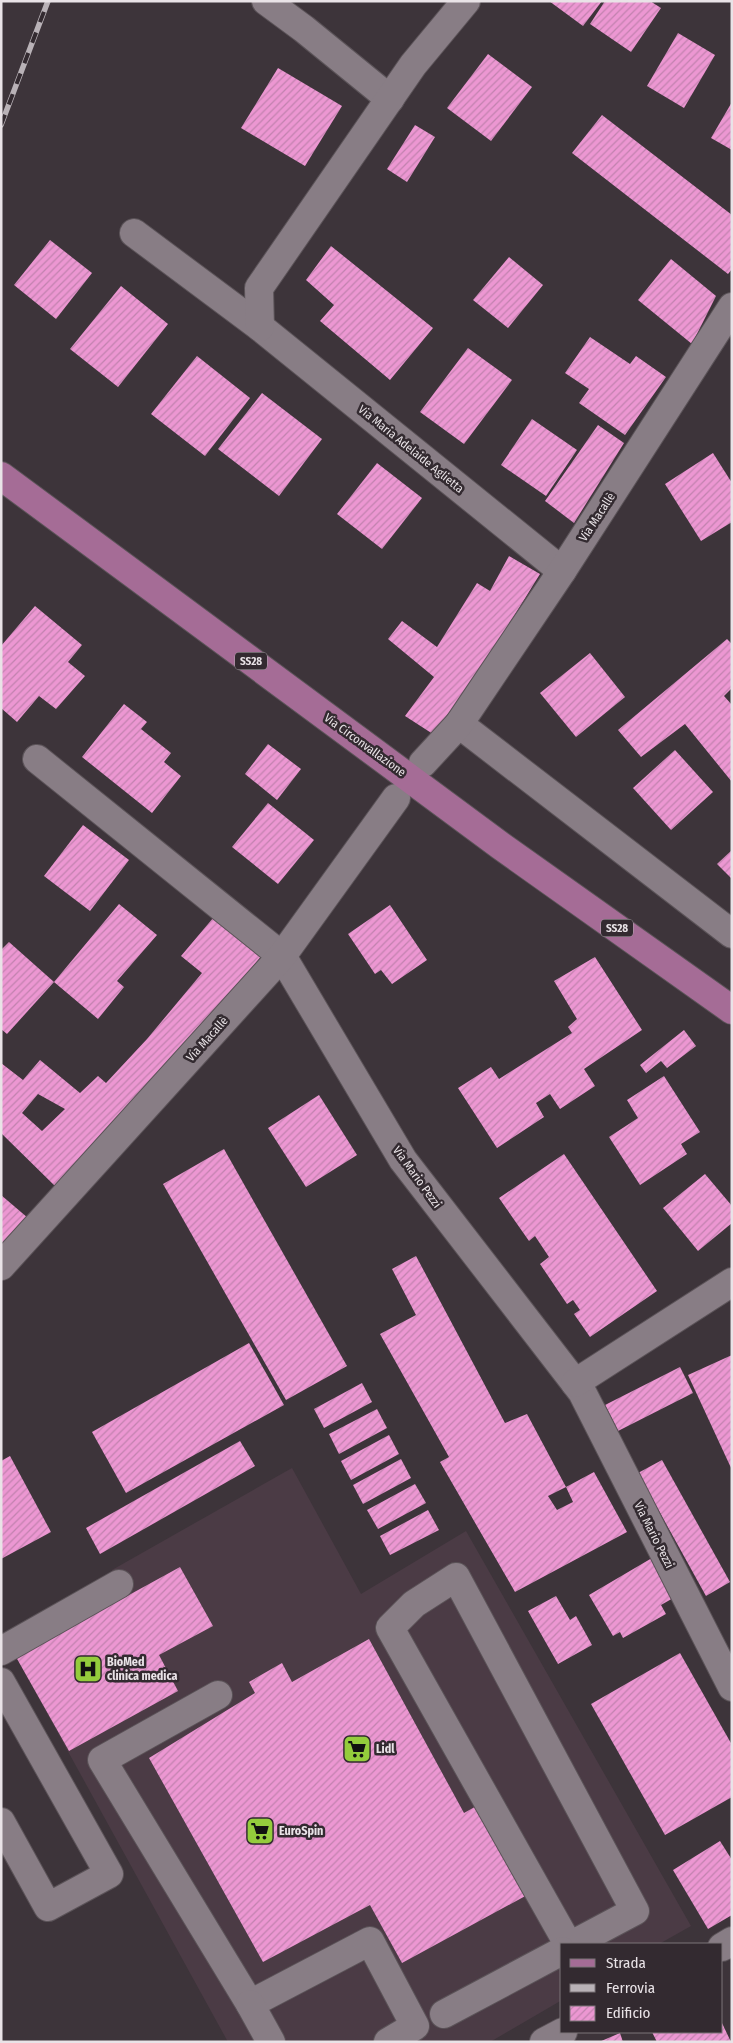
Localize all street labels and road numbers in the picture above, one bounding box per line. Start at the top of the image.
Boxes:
street label: Via Maria Adelaide Aglietta [355,402,467,496]
street label: Via Macallè [576,490,618,544]
road number: SS28 [235,652,267,669]
street label: Via Circonvallazione [321,711,409,779]
road number: SS28 [601,920,633,936]
street label: Via Macallè [183,1014,231,1064]
street label: Via Mario Pezzi [390,1143,444,1211]
street label: Via Mario Pezzi [631,1499,677,1571]

